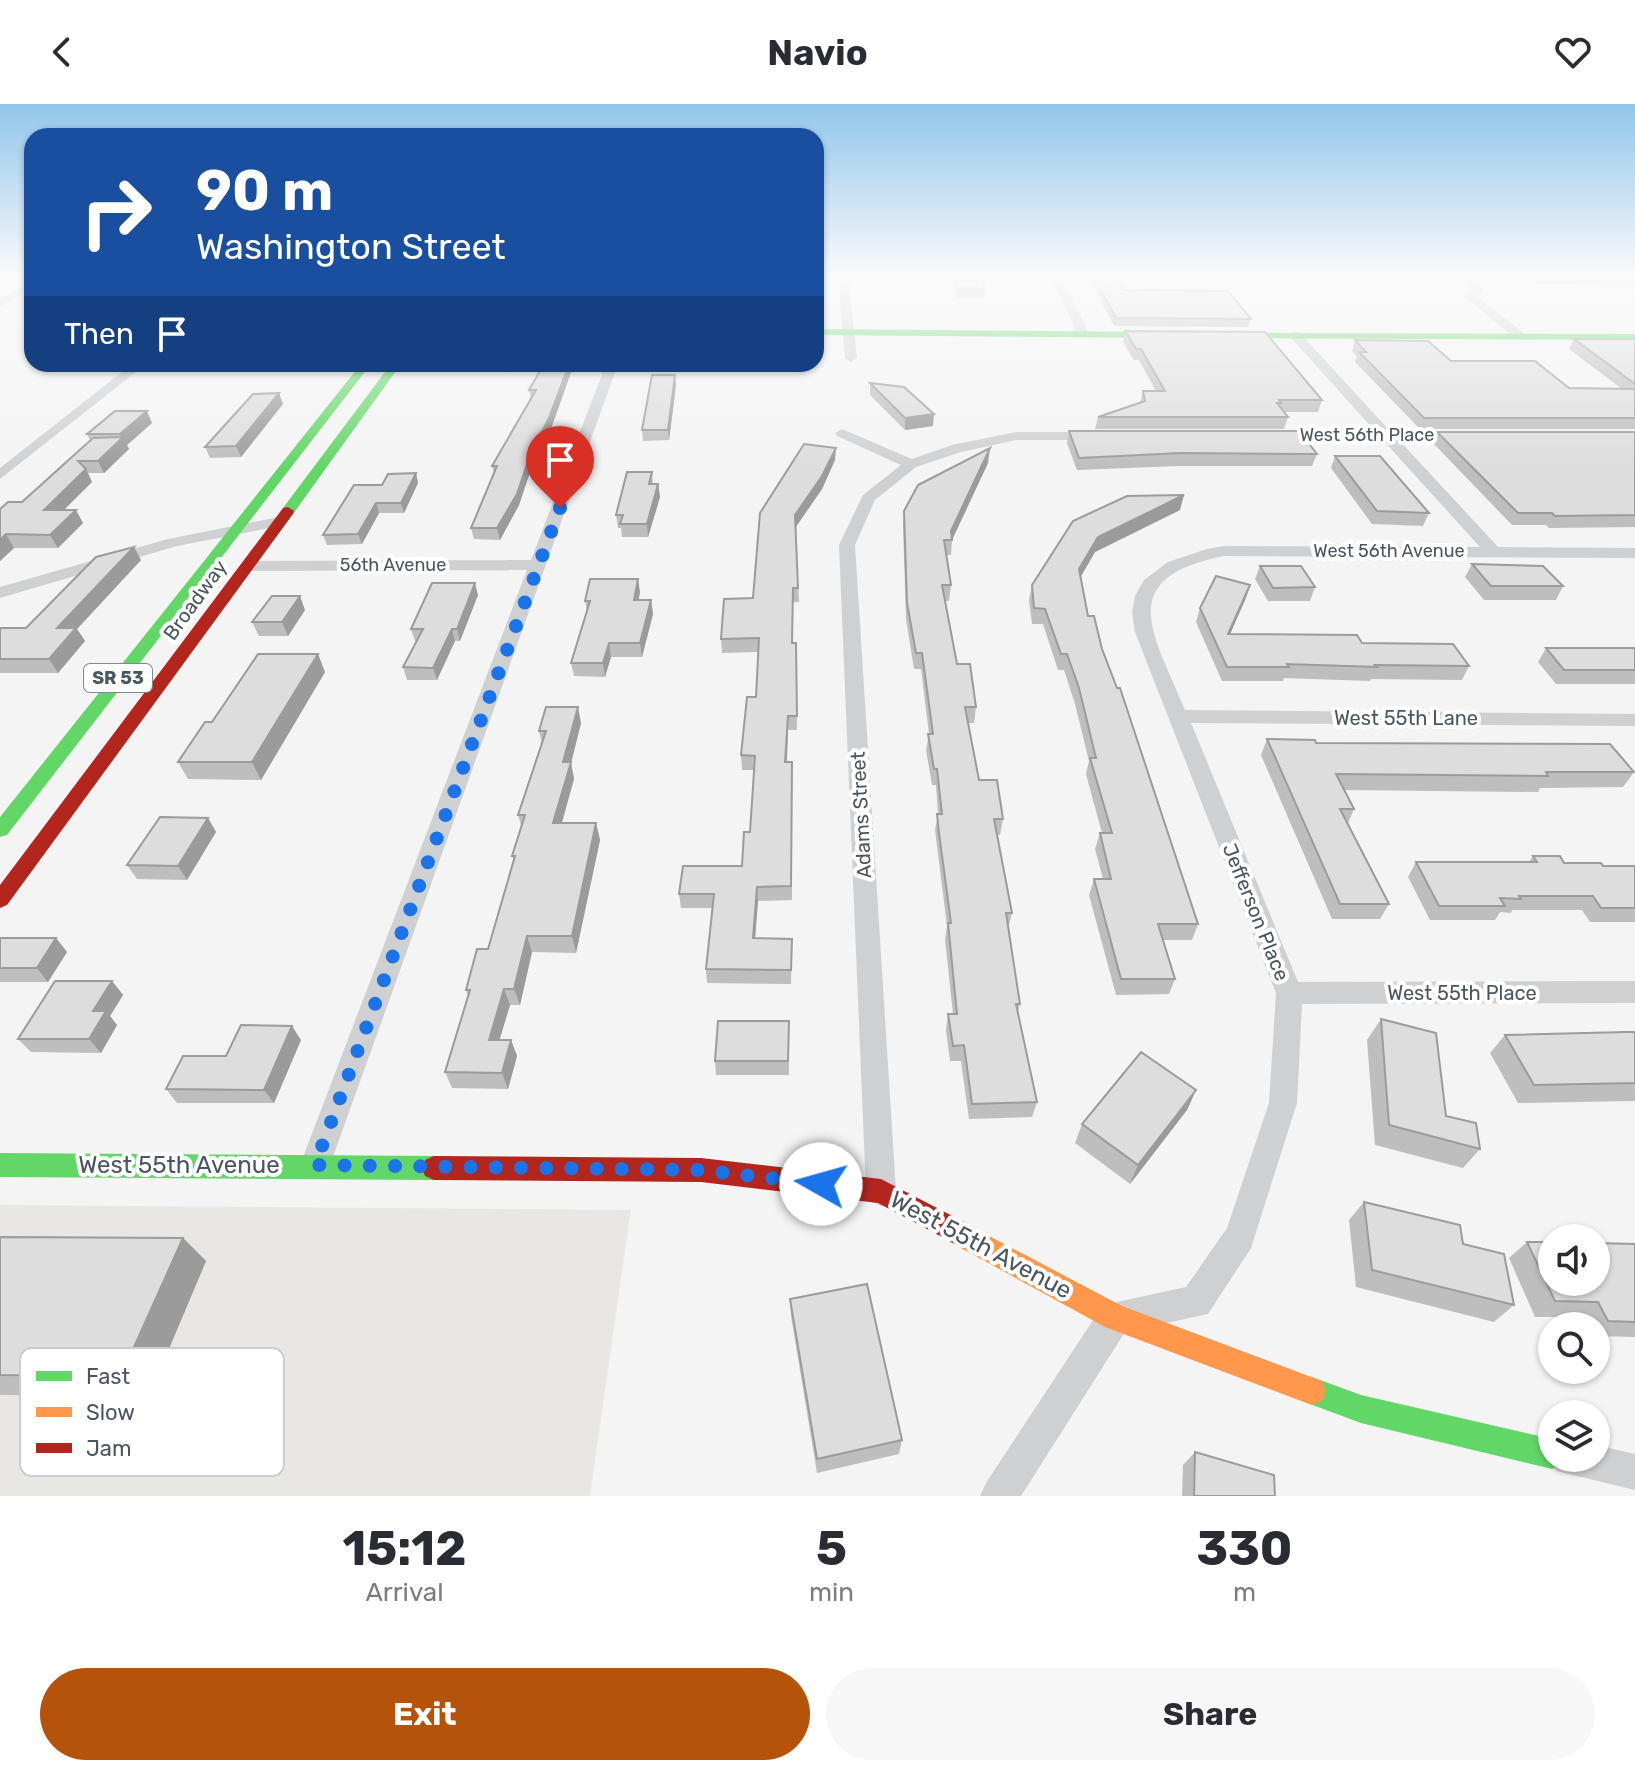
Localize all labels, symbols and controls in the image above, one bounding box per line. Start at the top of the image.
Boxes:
icon: back [40,30,84,74]
icon: heart [1551,30,1595,74]
text: Navio [767,31,868,74]
text: 90 m [196,158,333,224]
icon: right [64,160,168,264]
text: Washington Street [196,225,506,268]
icon: arrive [150,312,194,356]
text: Then [64,316,134,352]
street label: West 56th Place [1300,424,1434,446]
pin [526,426,594,508]
icon: arrive [538,438,582,482]
street label: West 56th Avenue [1313,540,1465,562]
street label: 56th Avenue [340,554,446,576]
street label: Broadway [158,555,232,645]
road number: SR 53 [84,664,152,692]
street label: West 55th Lane [1334,706,1478,730]
street label: Adams Street [846,751,876,879]
street label: Jefferson Place [1218,840,1294,984]
street label: West 55th Place [1387,981,1537,1005]
position arrow [779,1142,863,1226]
street label: West 55th Avenue [78,1151,280,1179]
street label: West 55th Avenue [885,1185,1077,1305]
map controls [1538,1224,1610,1472]
button: sound [1538,1224,1610,1296]
button: search [1538,1312,1610,1384]
legend [20,1348,284,1476]
text: Fast [86,1363,131,1390]
text: Slow [86,1399,135,1426]
button: layers [1538,1400,1610,1472]
text: Jam [86,1435,132,1462]
text: 15:12 [342,1520,466,1577]
text: 5 [816,1520,847,1577]
text: 330 [1197,1520,1292,1577]
text: Arrival [365,1577,443,1608]
text: min [809,1577,854,1608]
text: m [1233,1577,1256,1608]
button: Exit [40,1668,810,1760]
button: Share [826,1668,1595,1760]

